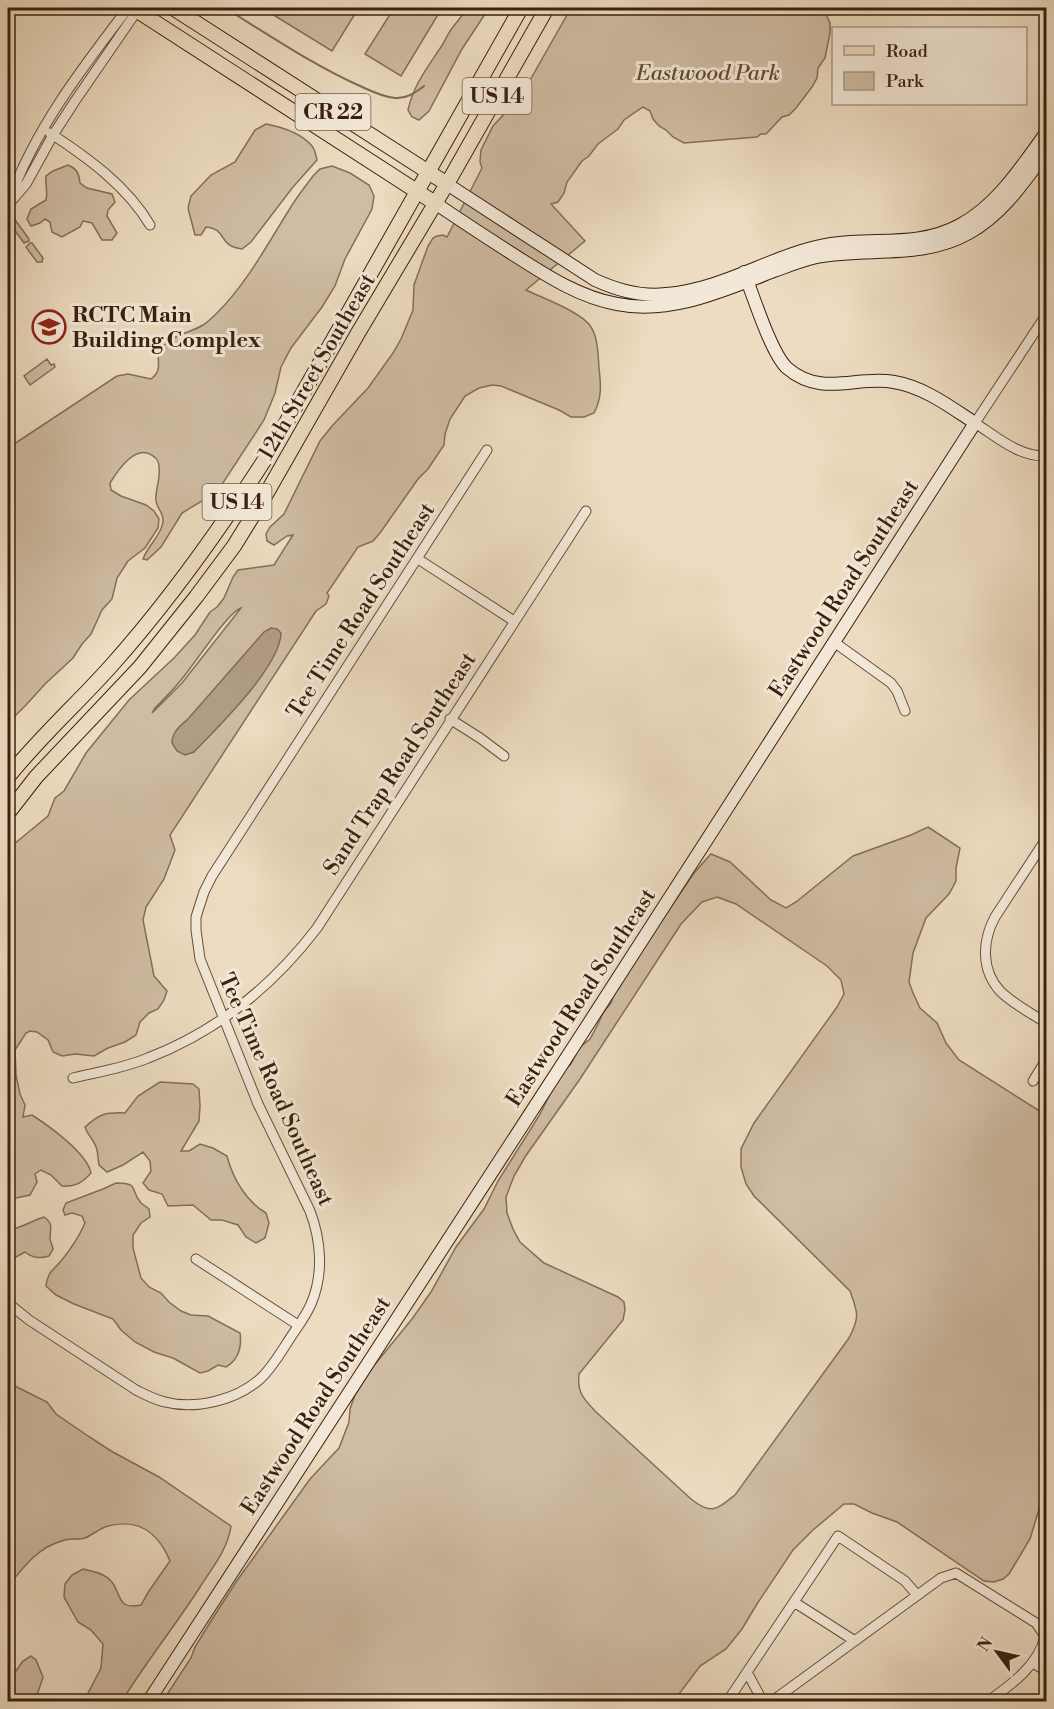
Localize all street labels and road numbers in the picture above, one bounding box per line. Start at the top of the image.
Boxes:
road number: US 14 [462,78,532,114]
road number: CR 22 [296,94,370,130]
street label: 12th Street Southeast [253,268,382,465]
street label: Eastwood Road Southeast [764,474,925,703]
road number: US 14 [202,484,272,520]
street label: Tee Time Road Southeast [281,498,441,724]
street label: Sand Trap Road Southeast [318,647,483,880]
street label: Eastwood Road Southeast [501,883,662,1112]
street label: Tee Time Road Southeast [212,969,339,1210]
street label: Eastwood Road Southeast [236,1291,397,1520]

